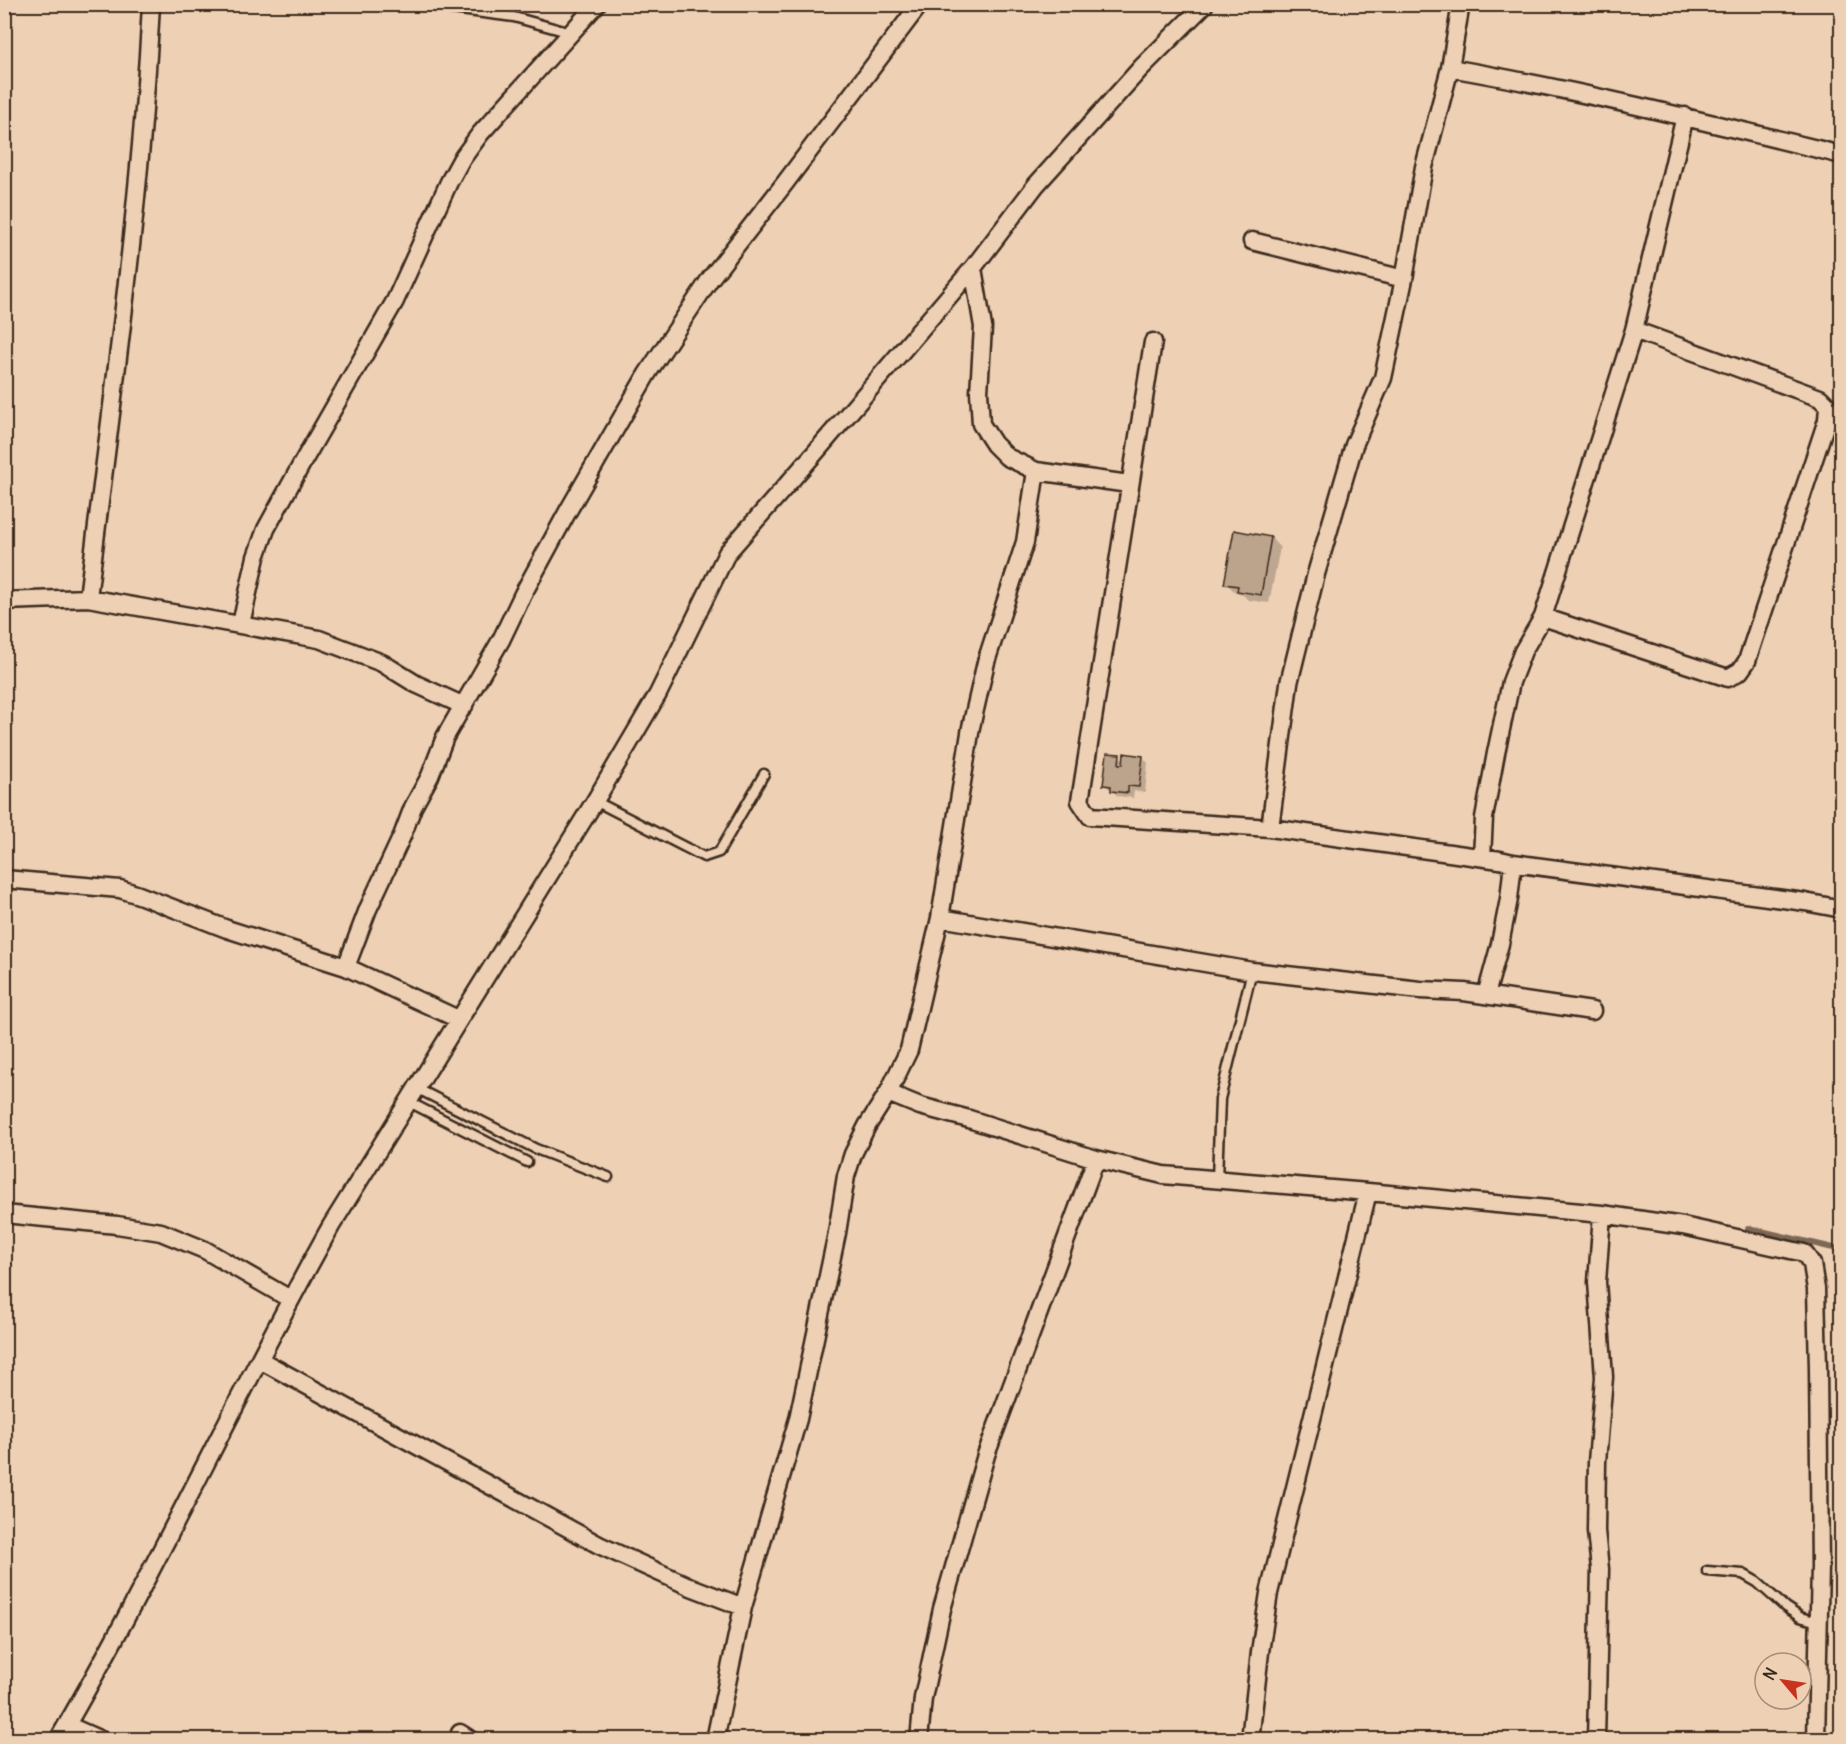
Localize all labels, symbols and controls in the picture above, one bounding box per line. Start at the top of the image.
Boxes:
north arrow [1753,1651,1813,1711]
text: N [1758,1664,1781,1683]

